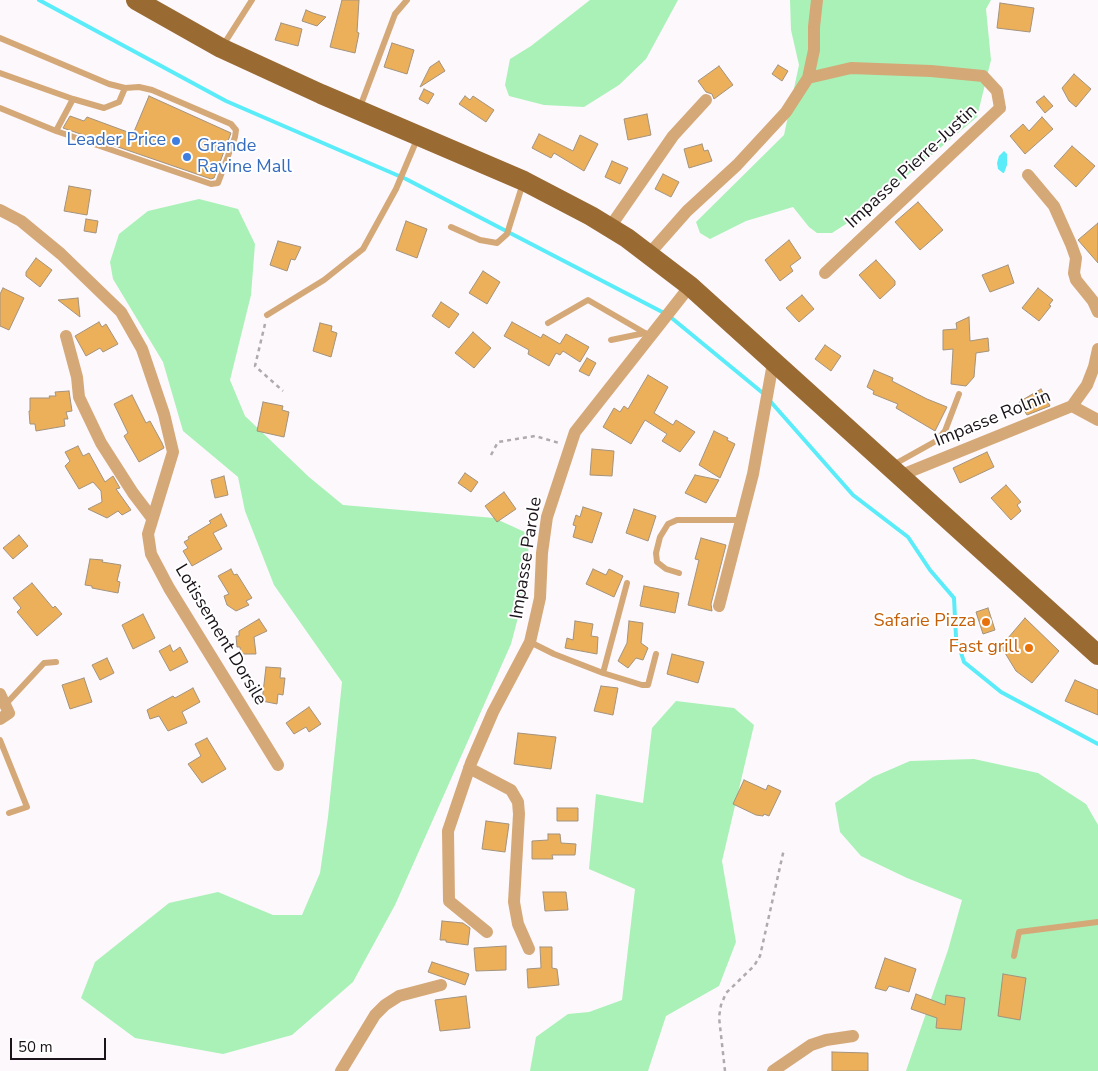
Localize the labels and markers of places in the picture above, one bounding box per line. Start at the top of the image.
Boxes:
place label: Leader Price [66,130,166,152]
marker: Leader Price [170,135,182,147]
place label: Grande Ravine Mall [197,136,292,178]
marker: Grande Ravine Mall [181,151,193,163]
place label: Safarie Pizza [873,611,976,633]
marker: Safarie Pizza [980,616,992,628]
place label: Fast grill [949,637,1019,659]
marker: Fast grill [1023,642,1035,654]

